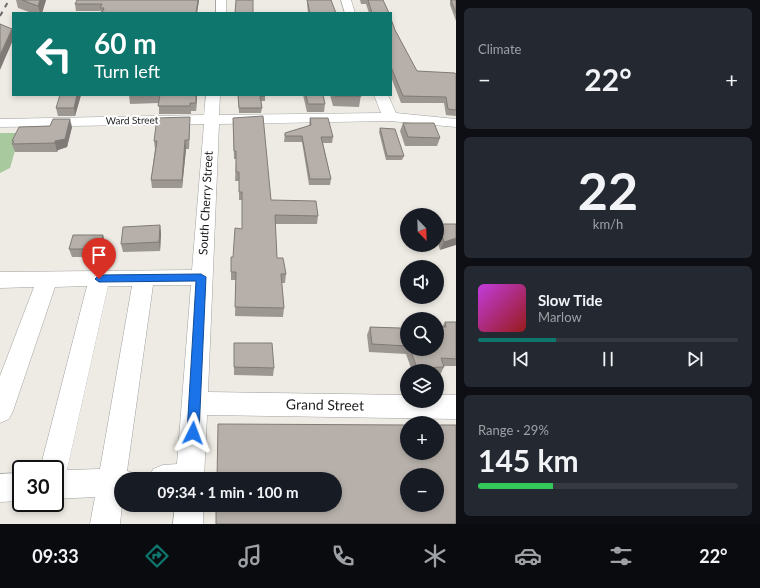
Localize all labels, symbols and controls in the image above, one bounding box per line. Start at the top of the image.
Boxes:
text: 60 m [94,26,157,60]
icon: left [28,28,80,80]
text: Climate [478,41,521,57]
text: Turn left [94,60,160,82]
text: 22° [584,61,632,97]
text: − [478,66,491,93]
text: + [725,66,738,93]
street label: Ward Street [106,114,159,126]
street label: South Cherry Street [195,150,216,255]
text: 22 [578,159,638,221]
north arrow [400,208,444,252]
map controls [400,208,444,512]
text: km/h [593,216,623,232]
pin [82,238,116,279]
icon: arrive [88,244,110,266]
button: sound [400,260,444,304]
text: Slow Tide [538,291,603,309]
text: Marlow [538,309,582,325]
button: search [400,312,444,356]
icon: previous [510,348,532,370]
icon: pause [597,348,619,370]
icon: next [684,348,706,370]
button: layers [400,364,444,408]
street label: Grand Street [286,395,364,414]
position arrow [172,412,214,454]
button: + [400,416,444,460]
text: Range · 29% [478,422,549,438]
text: 145 km [478,442,579,478]
speed limit sign: 30 [12,460,64,512]
button: − [400,468,444,512]
text: 09:34 · 1 min · 100 m [158,483,298,501]
icon: directions [143,542,171,570]
icon: music [236,542,264,570]
icon: phone [329,542,357,570]
icon: climate [421,542,449,570]
icon: car [514,542,542,570]
icon: filters [607,542,635,570]
text: 09:33 [32,545,79,567]
text: 22° [699,545,728,567]

